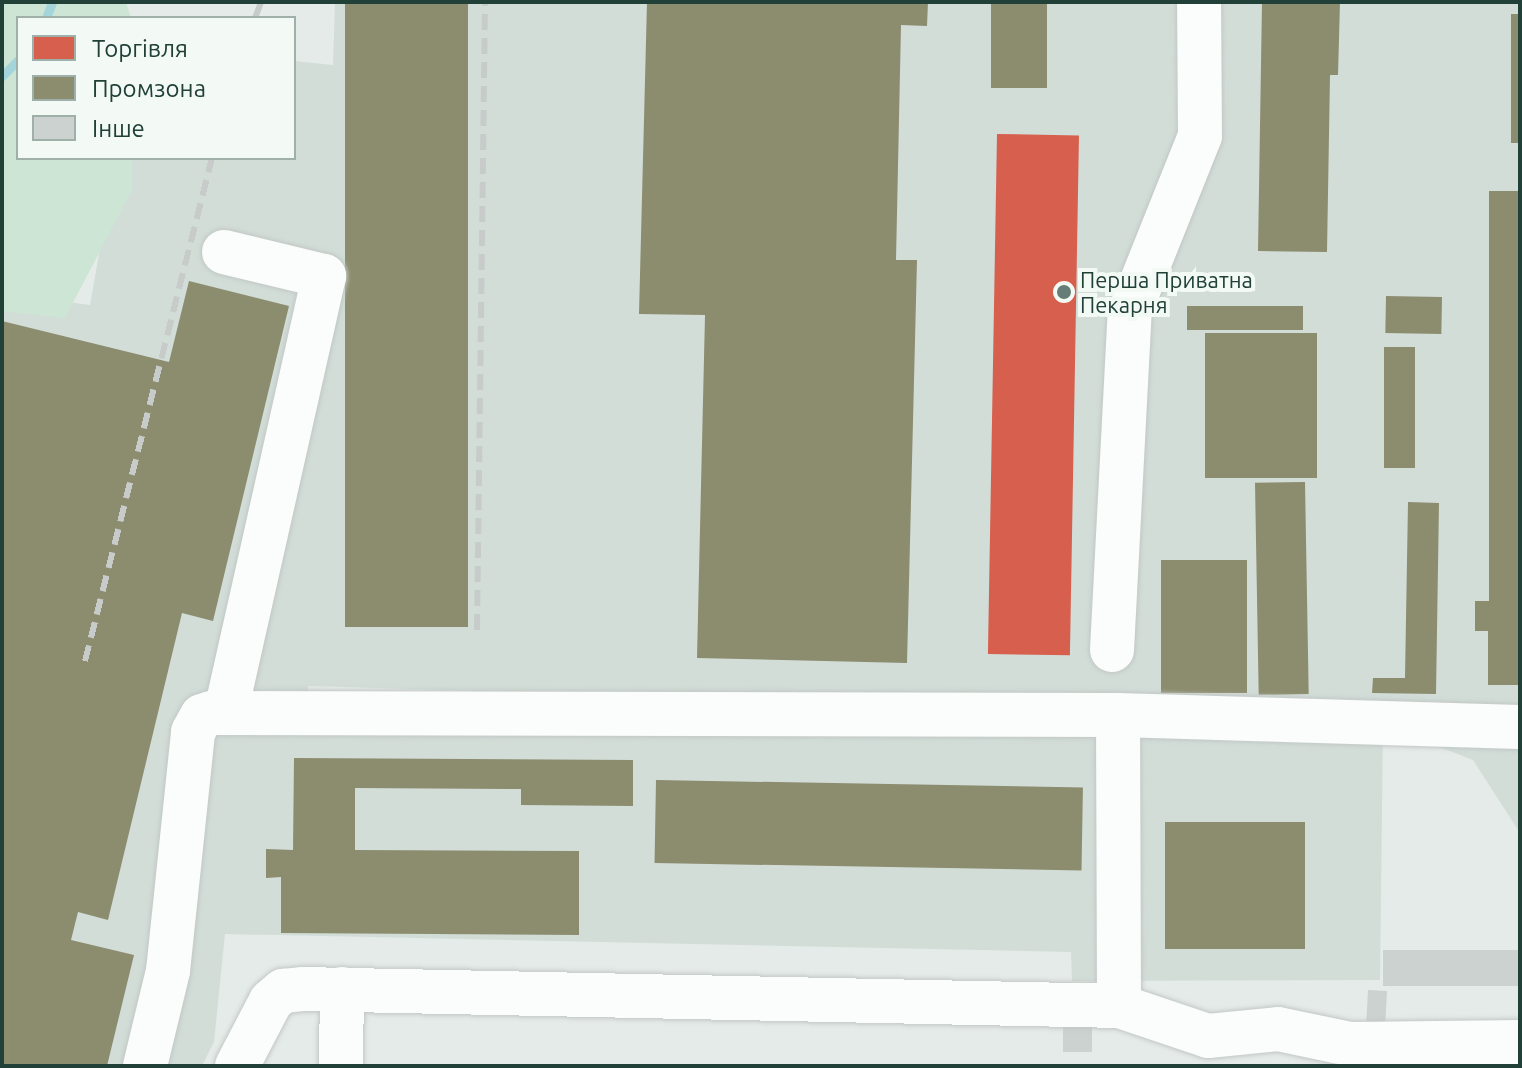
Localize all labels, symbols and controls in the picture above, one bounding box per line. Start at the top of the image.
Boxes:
legend [16,16,296,160]
text: Торгівля [92,35,188,62]
text: Промзона [92,75,206,102]
text: Інше [92,115,145,142]
place label: Перша Приватна Пекарня [1080,266,1253,318]
marker: Перша Приватна Пекарня [1055,283,1073,301]

